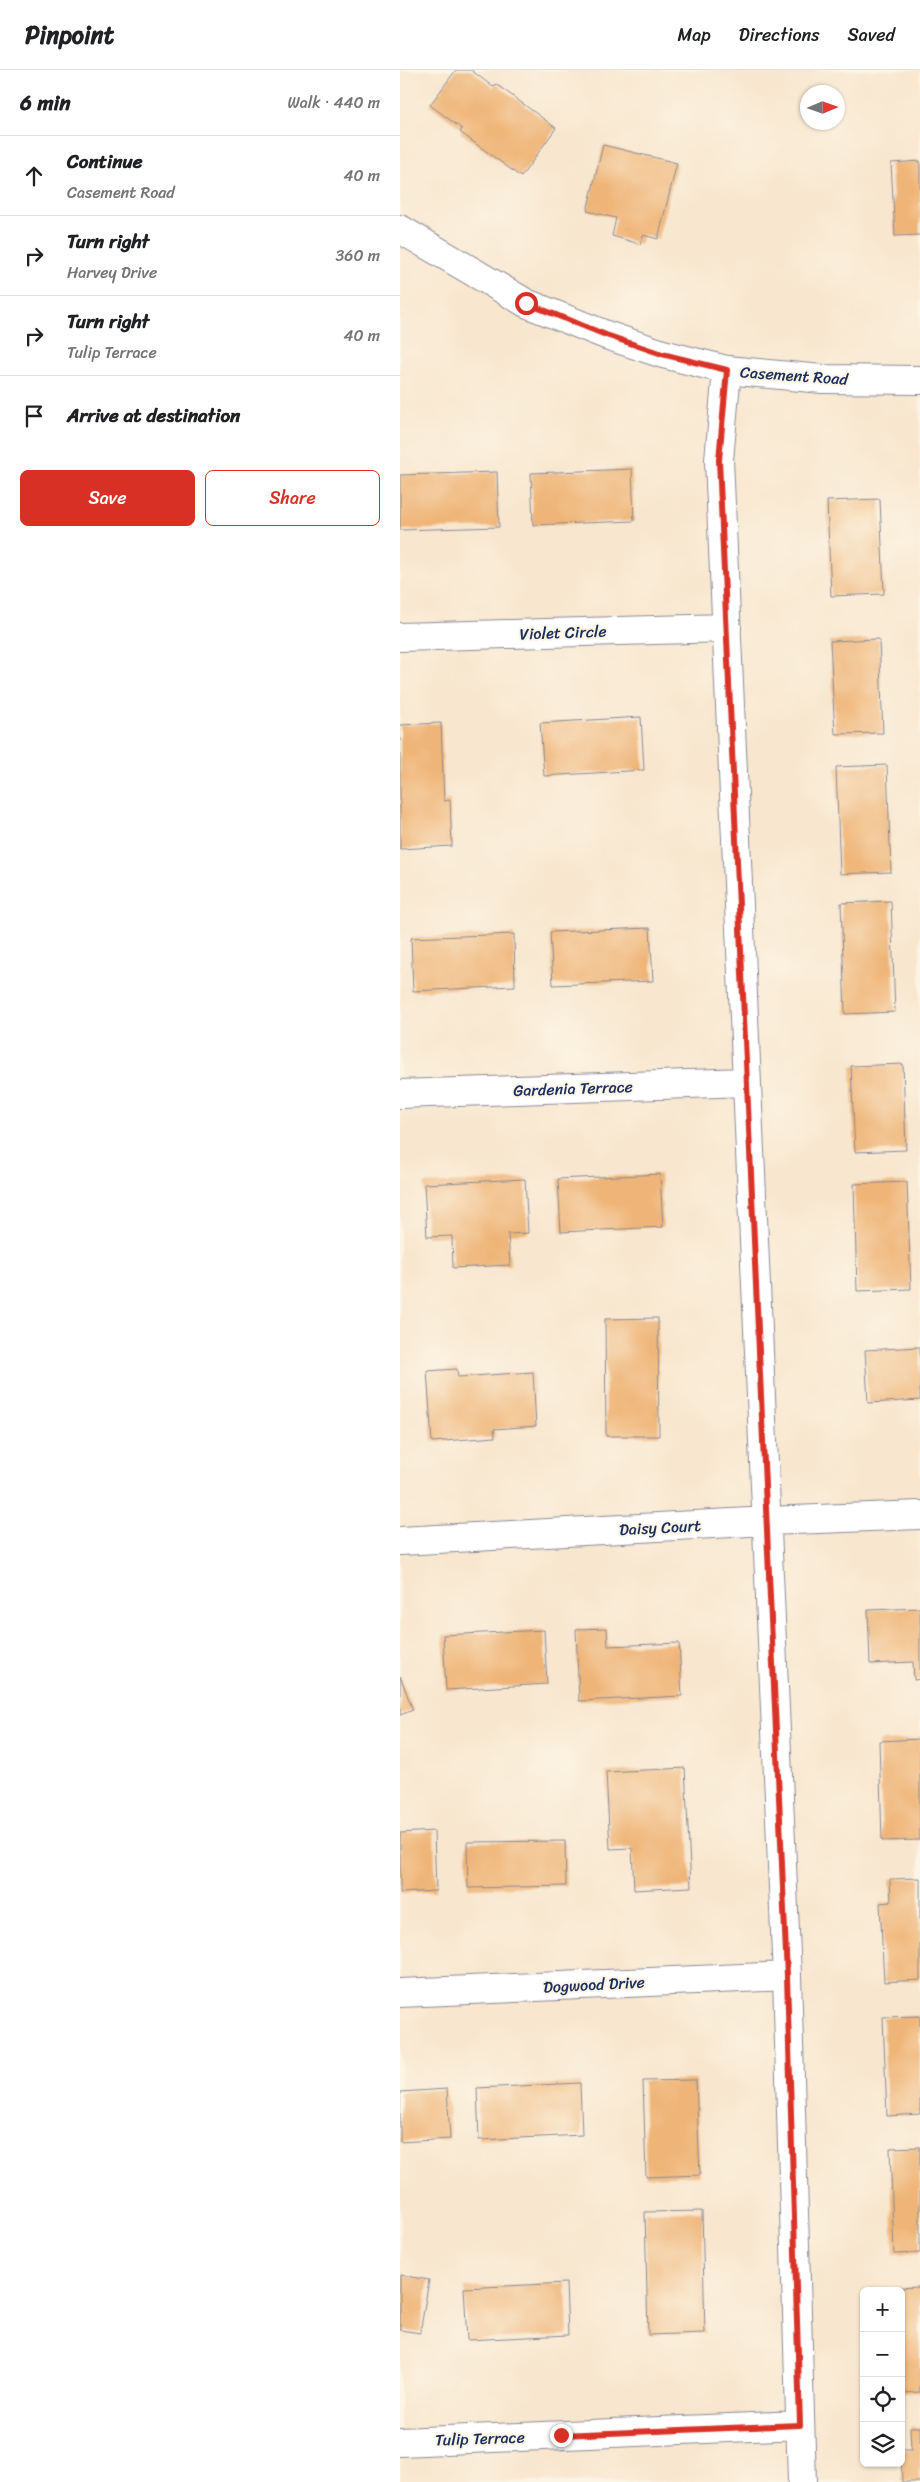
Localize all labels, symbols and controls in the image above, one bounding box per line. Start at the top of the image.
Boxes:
text: Pinpoint [25,14,114,56]
text: Map [678,19,711,51]
text: Directions [739,19,820,51]
text: Saved [848,19,895,51]
text: 6 min [20,84,71,122]
north arrow [800,85,845,130]
text: Walk · 440 m [287,88,380,117]
text: Continue [67,145,143,178]
text: 40 m [343,161,380,190]
icon: ahead [20,162,48,190]
text: Casement Road [67,178,175,207]
text: Turn right [67,225,149,258]
text: 360 m [336,241,380,270]
icon: right [20,242,48,270]
text: Harvey Drive [67,258,157,287]
route start [515,292,538,315]
text: Turn right [67,305,149,338]
text: 40 m [343,321,380,350]
icon: right [20,322,48,350]
text: Tulip Terrace [67,338,157,367]
street label: Casement Road [739,357,850,394]
text: Arrive at destination [67,399,240,432]
icon: arrive [20,402,48,430]
button: Save [20,470,195,526]
button: Share [205,470,380,526]
street label: Violet Circle [519,616,607,649]
street label: Gardenia Terrace [513,1072,633,1105]
street label: Daisy Court [618,1511,702,1544]
street label: Dogwood Drive [542,1967,646,2002]
map controls [860,2287,905,2467]
button: + [860,2287,905,2332]
button: − [860,2332,905,2377]
button: locate [860,2377,905,2422]
street label: Tulip Terrace [435,2422,525,2455]
button: layers [860,2422,905,2467]
route end [550,2424,573,2447]

